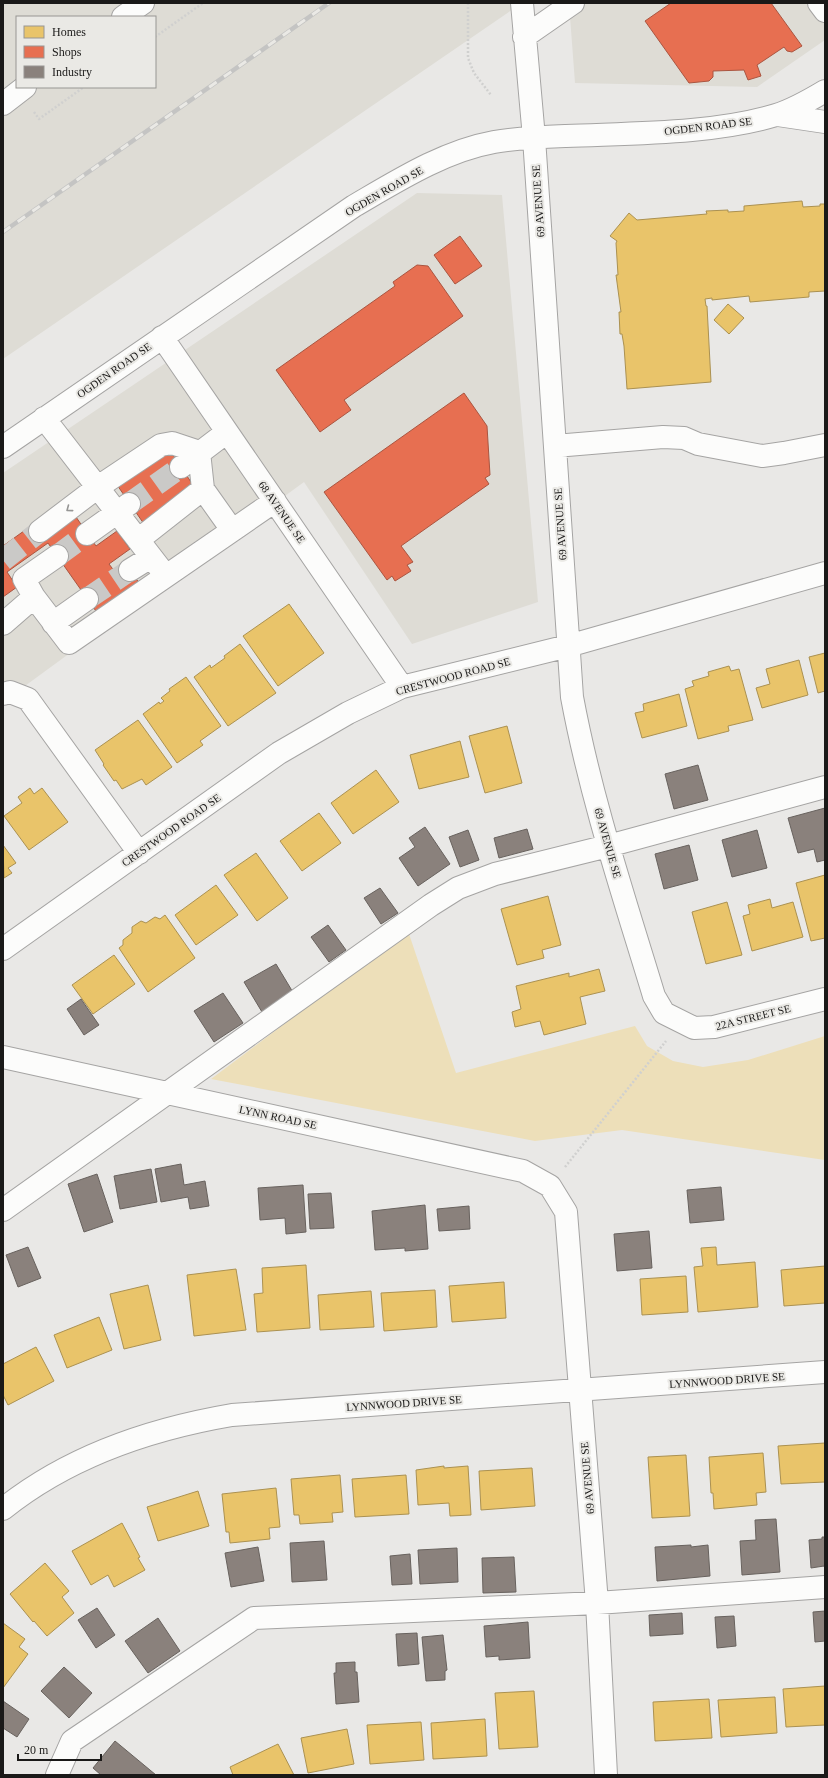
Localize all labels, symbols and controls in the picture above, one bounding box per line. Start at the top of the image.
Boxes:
legend [16,16,156,88]
text: Homes [52,25,86,39]
text: Shops [52,45,82,59]
text: Industry [52,65,92,79]
street label: OGDEN ROAD SE [664,115,753,137]
street label: OGDEN ROAD SE [343,164,425,218]
street label: 69 AVENUE SE [529,164,547,238]
street label: OGDEN ROAD SE [75,340,154,400]
street label: 68 AVENUE SE [256,479,308,545]
street label: 69 AVENUE SE [551,487,569,561]
one-way arrow [66,504,73,511]
street label: CRESTWOOD ROAD SE [394,655,512,697]
street label: CRESTWOOD ROAD SE [119,791,223,869]
street label: 69 AVENUE SE [592,806,624,880]
street label: 22A STREET SE [714,1002,792,1032]
street label: LYNN ROAD SE [238,1103,318,1131]
street label: LYNNWOOD DRIVE SE [669,1370,785,1390]
street label: LYNNWOOD DRIVE SE [346,1393,462,1413]
street label: 69 AVENUE SE [578,1441,596,1515]
scale bar [18,1736,101,1762]
text: 20 m [24,1743,49,1757]

